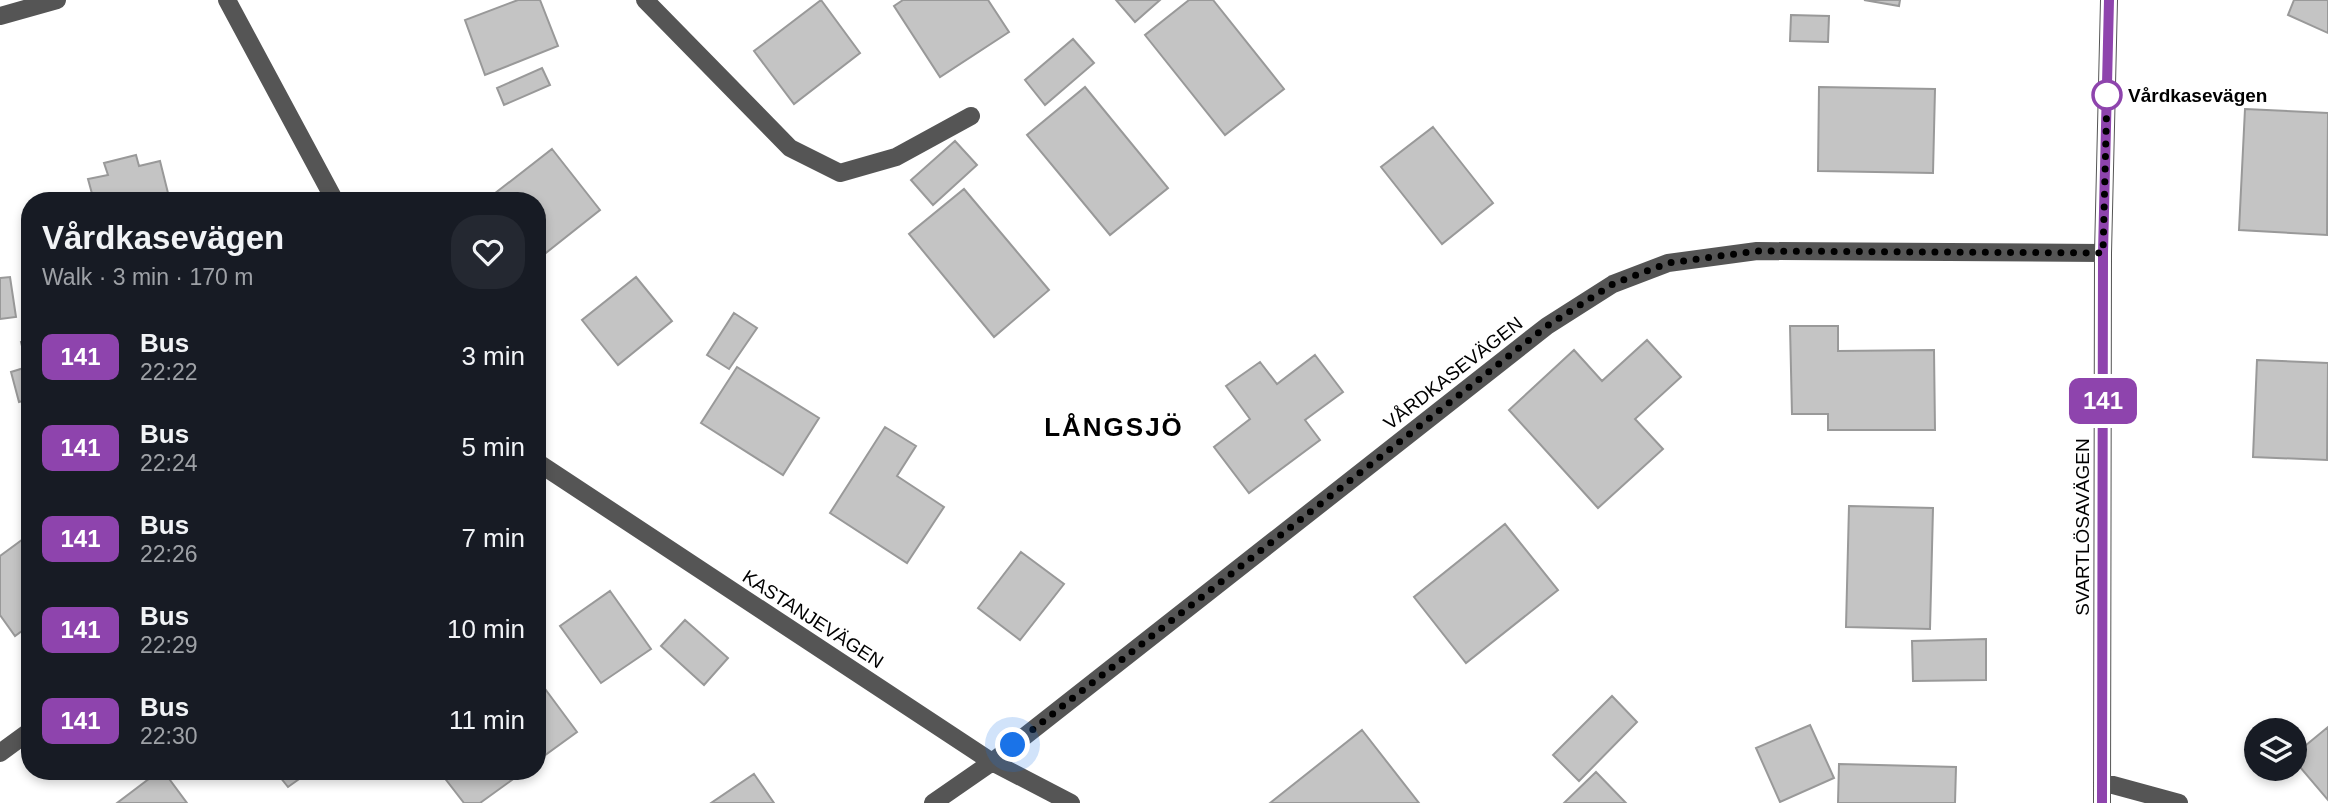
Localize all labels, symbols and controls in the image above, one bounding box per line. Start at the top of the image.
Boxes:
marker: Vårdkasevägen [2092,80,2122,110]
place label: Vårdkasevägen [2128,85,2267,106]
button: heart [451,215,525,289]
text: Vårdkasevägen [42,219,284,256]
text: Walk · 3 min · 170 m [42,264,253,290]
street label: VÅRDKASEVÄGEN [1380,312,1526,434]
text: Bus [140,328,189,358]
text: 3 min [461,341,525,371]
text: 141 [60,343,101,370]
text: 22:22 [140,359,198,385]
line badge: 141 [2063,378,2143,424]
text: 141 [2083,387,2123,414]
district label: LÅNGSJÖ [1044,412,1184,442]
text: Bus [140,419,189,449]
text: 5 min [461,432,525,462]
text: 141 [60,434,101,461]
street label: SVARTLÖSAVÄGEN [2072,438,2093,616]
text: 22:24 [140,450,198,476]
text: Bus [140,510,189,540]
text: 7 min [461,523,525,553]
text: 141 [60,525,101,552]
text: 22:26 [140,541,198,567]
street label: KASTANJEVÄGEN [739,566,887,672]
text: Bus [140,601,189,631]
text: 10 min [447,614,525,644]
text: 141 [60,616,101,643]
text: 22:29 [140,632,198,658]
text: Bus [140,692,189,722]
text: 11 min [449,705,525,735]
text: 141 [60,707,101,734]
map controls [2244,718,2307,781]
button: layers [2244,718,2307,781]
text: 22:30 [140,723,198,749]
your location [995,727,1030,762]

